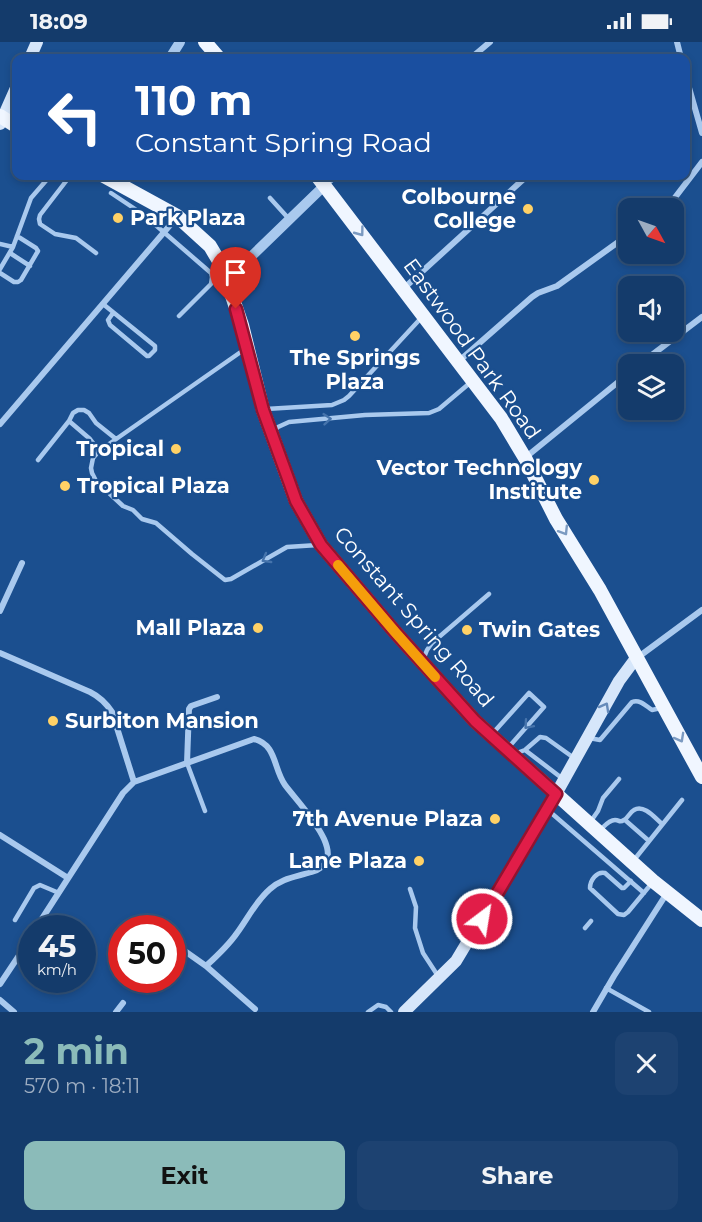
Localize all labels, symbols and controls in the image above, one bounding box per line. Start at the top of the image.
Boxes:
text: 18:09 [30,8,88,35]
text: 110 m [135,74,252,126]
icon: left [36,78,114,156]
text: Constant Spring Road [135,126,432,159]
place label: Colbourne College [402,184,516,233]
north arrow [618,198,684,264]
map controls [618,198,684,420]
marker: Colbourne College [521,202,535,216]
place label: Park Plaza [130,205,246,230]
marker: Park Plaza [111,211,125,225]
one-way arrow [353,225,364,236]
pin [210,247,261,309]
street label: Eastwood Park Road [398,253,546,444]
icon: arrive [219,256,252,289]
button: sound [618,276,684,342]
marker: The Springs Plaza [348,329,362,343]
place label: The Springs Plaza [290,345,420,394]
button: layers [618,354,684,420]
one-way arrow [323,413,332,426]
place label: Tropical [76,436,164,461]
marker: Tropical [169,442,183,456]
place label: Vector Technology Institute [376,455,582,504]
place label: Tropical Plaza [77,473,230,498]
marker: Vector Technology Institute [587,473,601,487]
marker: Tropical Plaza [58,479,72,493]
street label: Constant Spring Road [329,521,500,712]
one-way arrow [556,525,568,535]
one-way arrow [262,552,272,563]
place label: Mall Plaza [135,615,246,640]
place label: Twin Gates [479,617,600,642]
marker: Mall Plaza [251,621,265,635]
marker: Twin Gates [460,623,474,637]
one-way arrow [598,703,609,713]
place label: Surbiton Mansion [65,708,259,733]
marker: Surbiton Mansion [46,714,60,728]
one-way arrow [525,718,536,729]
one-way arrow [673,731,684,742]
place label: 7th Avenue Plaza [292,806,483,831]
marker: 7th Avenue Plaza [488,812,502,826]
place label: Lane Plaza [288,848,407,873]
marker: Lane Plaza [412,854,426,868]
position arrow [450,887,514,951]
speed limit sign: 50 [108,915,186,993]
text: 45 [38,928,76,965]
text: km/h [37,960,77,979]
text: 2 min [24,1029,129,1073]
button: close [615,1032,678,1095]
text: 570 m · 18:11 [24,1074,140,1098]
button: Exit [24,1141,345,1210]
button: Share [357,1141,678,1210]

